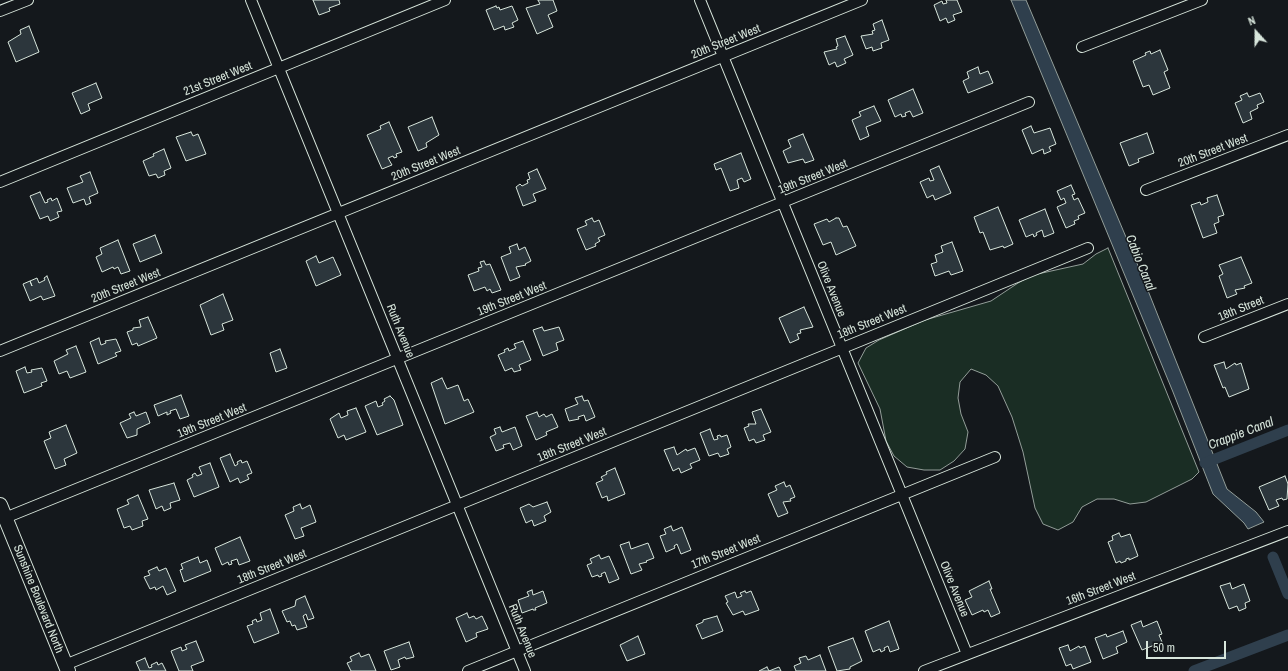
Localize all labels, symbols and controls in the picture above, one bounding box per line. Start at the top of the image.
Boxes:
north arrow [1236,12,1276,52]
text: N [1246,13,1257,29]
street label: 20th Street West [689,22,763,62]
street label: 21st Street West [182,59,254,99]
street label: 20th Street West [1176,131,1250,171]
street label: 20th Street West [389,144,463,184]
street label: 19th Street West [776,157,850,197]
water label: Cabio Canal [1122,233,1158,293]
street label: Olive Avenue [813,259,849,319]
street label: 20th Street West [89,266,163,306]
street label: 19th Street West [475,279,549,319]
street label: 18th Street [1216,293,1266,325]
street label: Ruth Avenue [383,302,417,360]
street label: 18th Street West [835,302,909,342]
street label: 19th Street West [175,401,249,441]
water label: Crappie Canal [1206,414,1276,454]
street label: 18th Street West [535,425,609,465]
street label: 17th Street West [689,532,763,572]
street label: Sunshine Boulevard North [10,543,66,655]
street label: 18th Street West [235,547,309,587]
street label: Olive Avenue [936,559,972,619]
street label: 16th Street West [1064,569,1138,609]
street label: Ruth Avenue [505,602,539,660]
scale bar [1148,633,1228,659]
text: 50 m [1153,640,1175,656]

